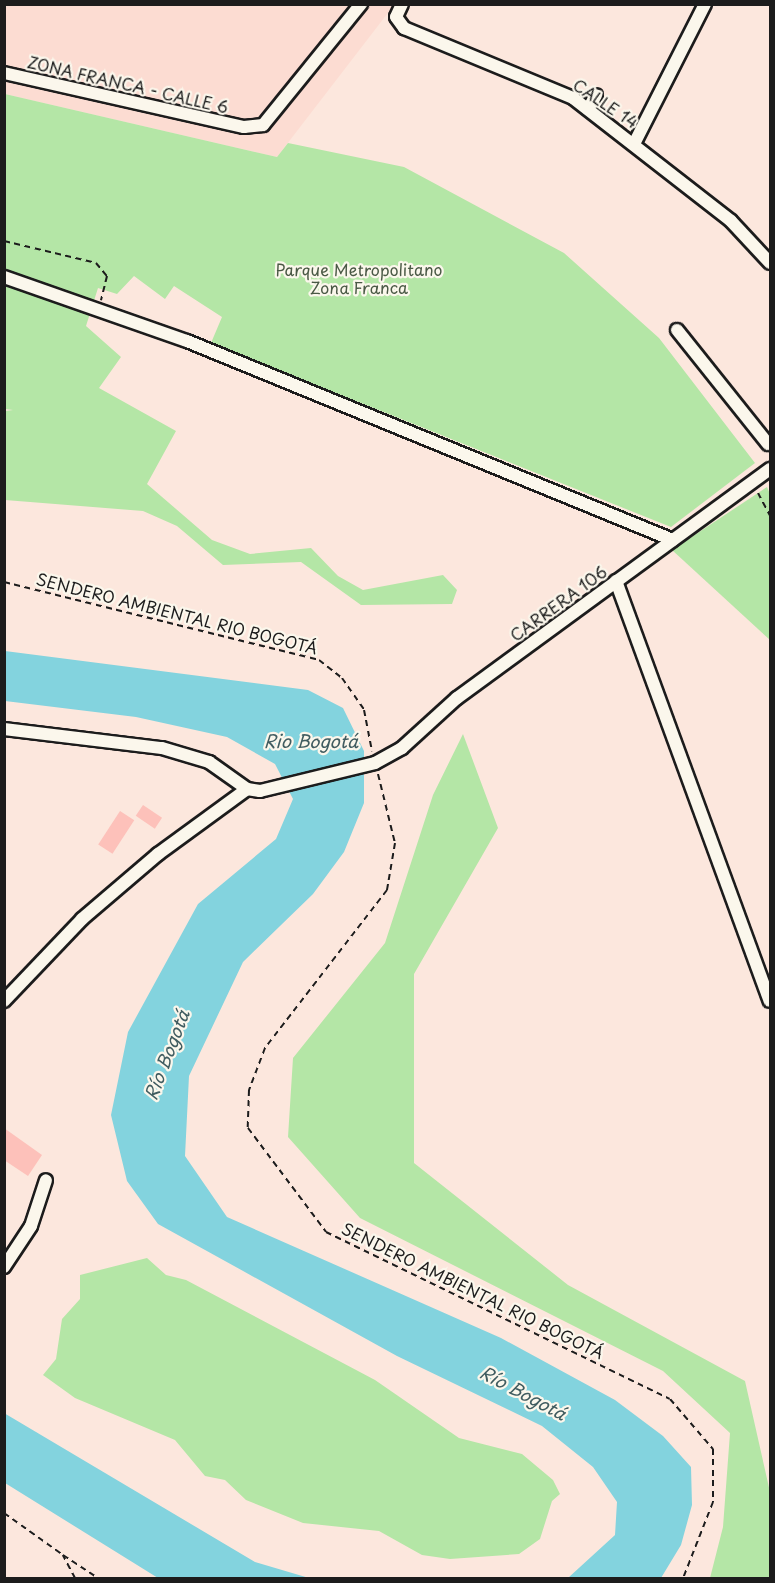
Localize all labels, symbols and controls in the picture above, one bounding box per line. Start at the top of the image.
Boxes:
street label: ZONA FRANCA - CALLE 6 [24,51,232,117]
street label: CALLE 14 [569,74,643,132]
park label: Parque Metropolitano Zona Franca [276,259,442,297]
street label: CARRERA 106 [506,561,610,645]
street label: SENDERO AMBIENTAL RIO BOGOTÁ [32,568,322,658]
water label: Rio Bogotá [263,730,359,752]
water label: Río Bogotá [140,1006,194,1104]
street label: SENDERO AMBIENTAL RIO BOGOTÁ [336,1217,610,1363]
water label: Río Bogotá [476,1361,570,1425]

